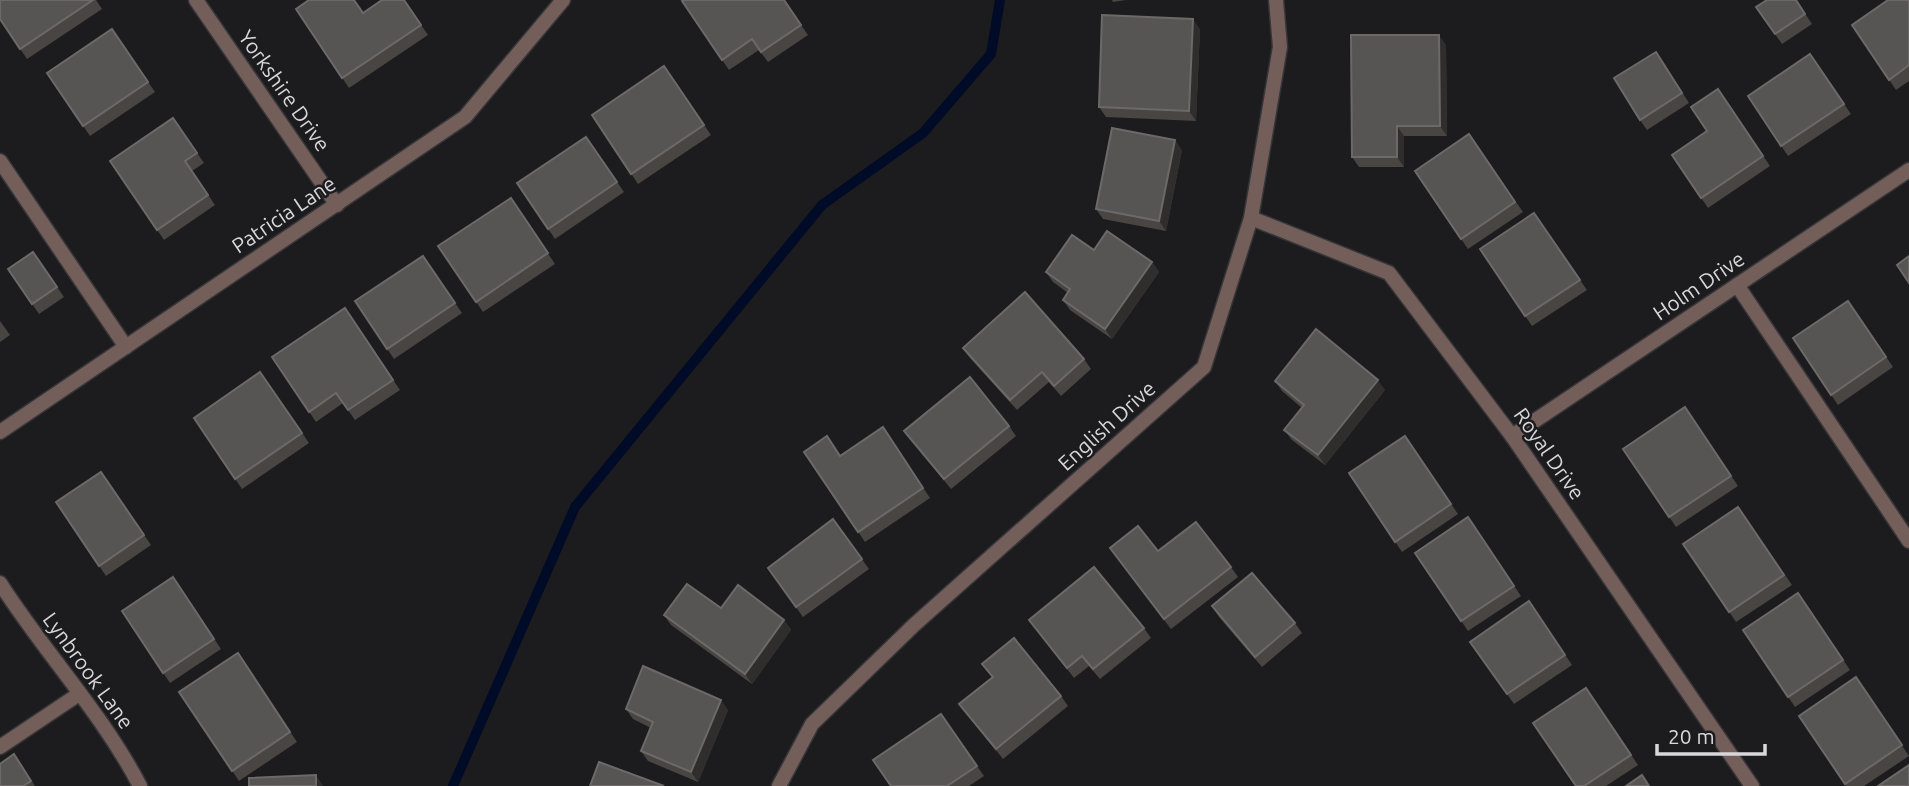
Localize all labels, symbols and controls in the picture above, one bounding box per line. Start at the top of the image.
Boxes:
street label: Yorkshire Drive [234,25,335,156]
street label: Patricia Lane [227,171,340,258]
street label: Holm Drive [1648,246,1749,324]
street label: English Drive [1053,376,1160,475]
street label: Royal Drive [1510,403,1590,504]
street label: Lynbrook Lane [39,608,139,733]
scale bar [1657,712,1766,756]
text: 20 m [1668,724,1715,748]

